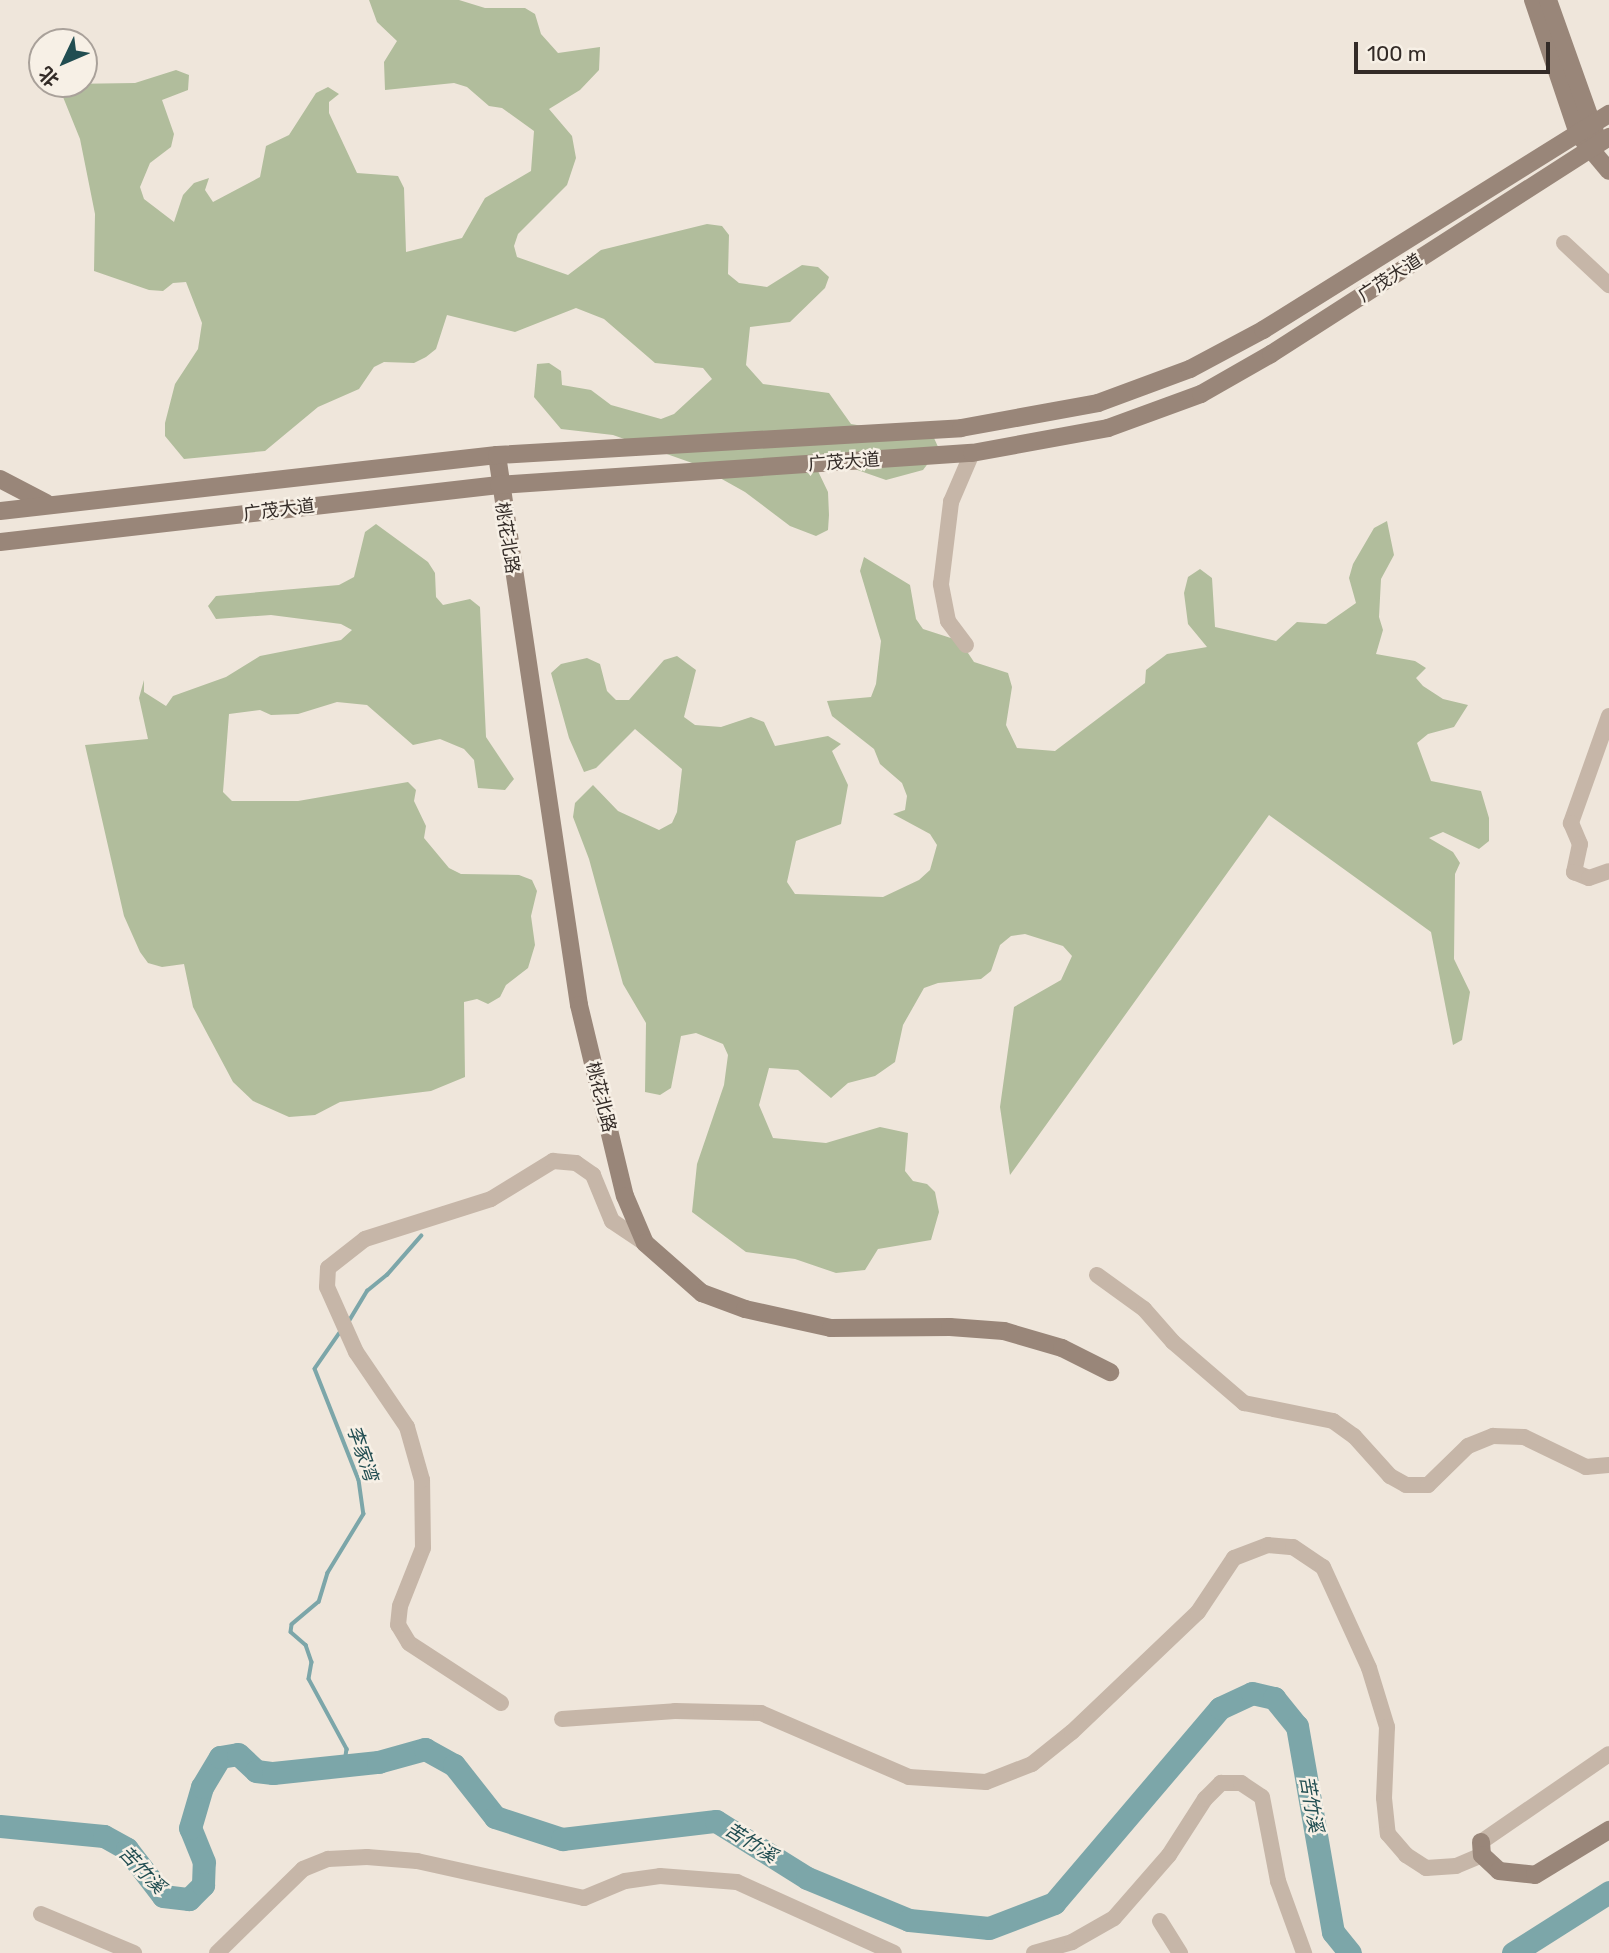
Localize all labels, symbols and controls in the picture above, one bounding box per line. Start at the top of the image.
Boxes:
north arrow [28,28,98,98]
scale bar [1357,28,1553,72]
text: 100 m [1367,41,1426,66]
text: 北 [34,62,64,91]
street label: 广茂大道 [1354,249,1426,307]
street label: 广茂大道 [807,449,881,475]
street label: 广茂大道 [242,495,316,525]
street label: 桃花北路 [491,501,523,575]
street label: 桃花北路 [582,1059,620,1135]
water label: 李家湾 [342,1422,382,1484]
water label: 苦竹溪 [1295,1774,1327,1834]
water label: 苦竹溪 [721,1818,781,1868]
water label: 苦竹溪 [114,1842,170,1898]

